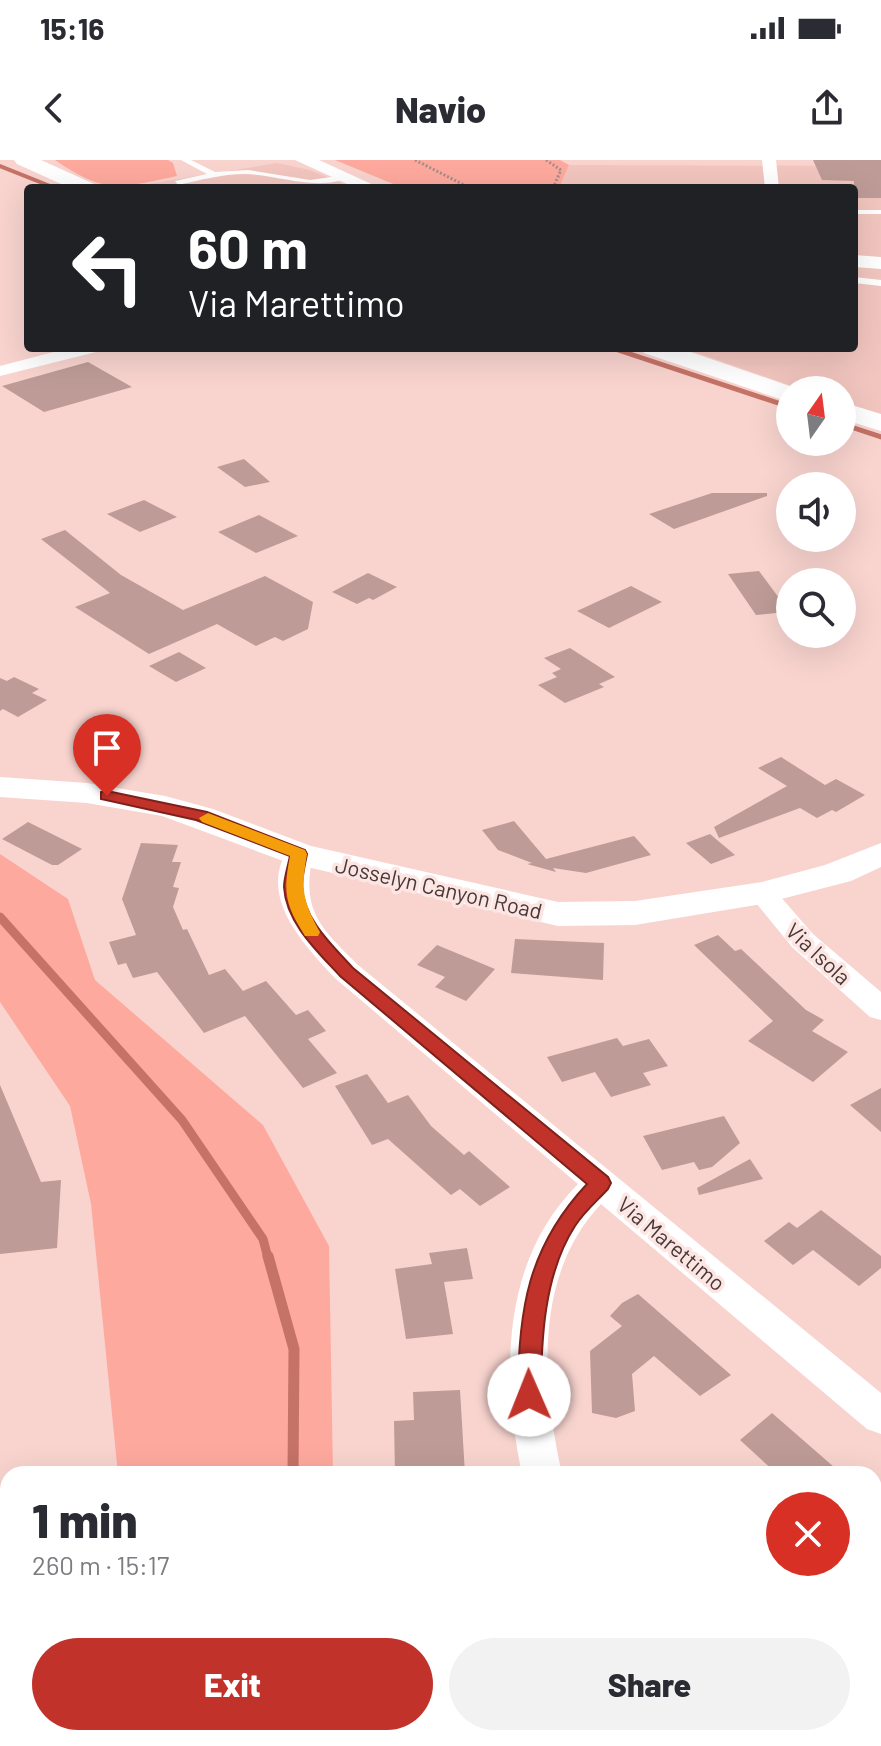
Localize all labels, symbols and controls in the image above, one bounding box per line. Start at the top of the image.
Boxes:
text: 15:16 [40,10,104,46]
icon: back [32,86,76,130]
icon: share [805,86,849,130]
text: Navio [395,87,486,130]
text: 60 m [188,213,308,280]
icon: left [56,216,160,320]
text: Via Marettimo [188,281,405,324]
north arrow [776,376,856,456]
map controls [776,376,856,648]
button: sound [776,472,856,552]
button: search [776,568,856,648]
pin [73,714,141,796]
icon: arrive [85,726,129,770]
street label: Josselyn Canyon Road [333,851,545,923]
street label: Via Isola [781,917,857,989]
street label: Via Marettimo [613,1191,731,1295]
position arrow [487,1353,571,1437]
text: 1 min [32,1490,138,1548]
button: close [766,1492,850,1576]
text: 260 m · 15:17 [32,1549,169,1580]
button: Exit [32,1638,433,1730]
button: Share [449,1638,850,1730]

